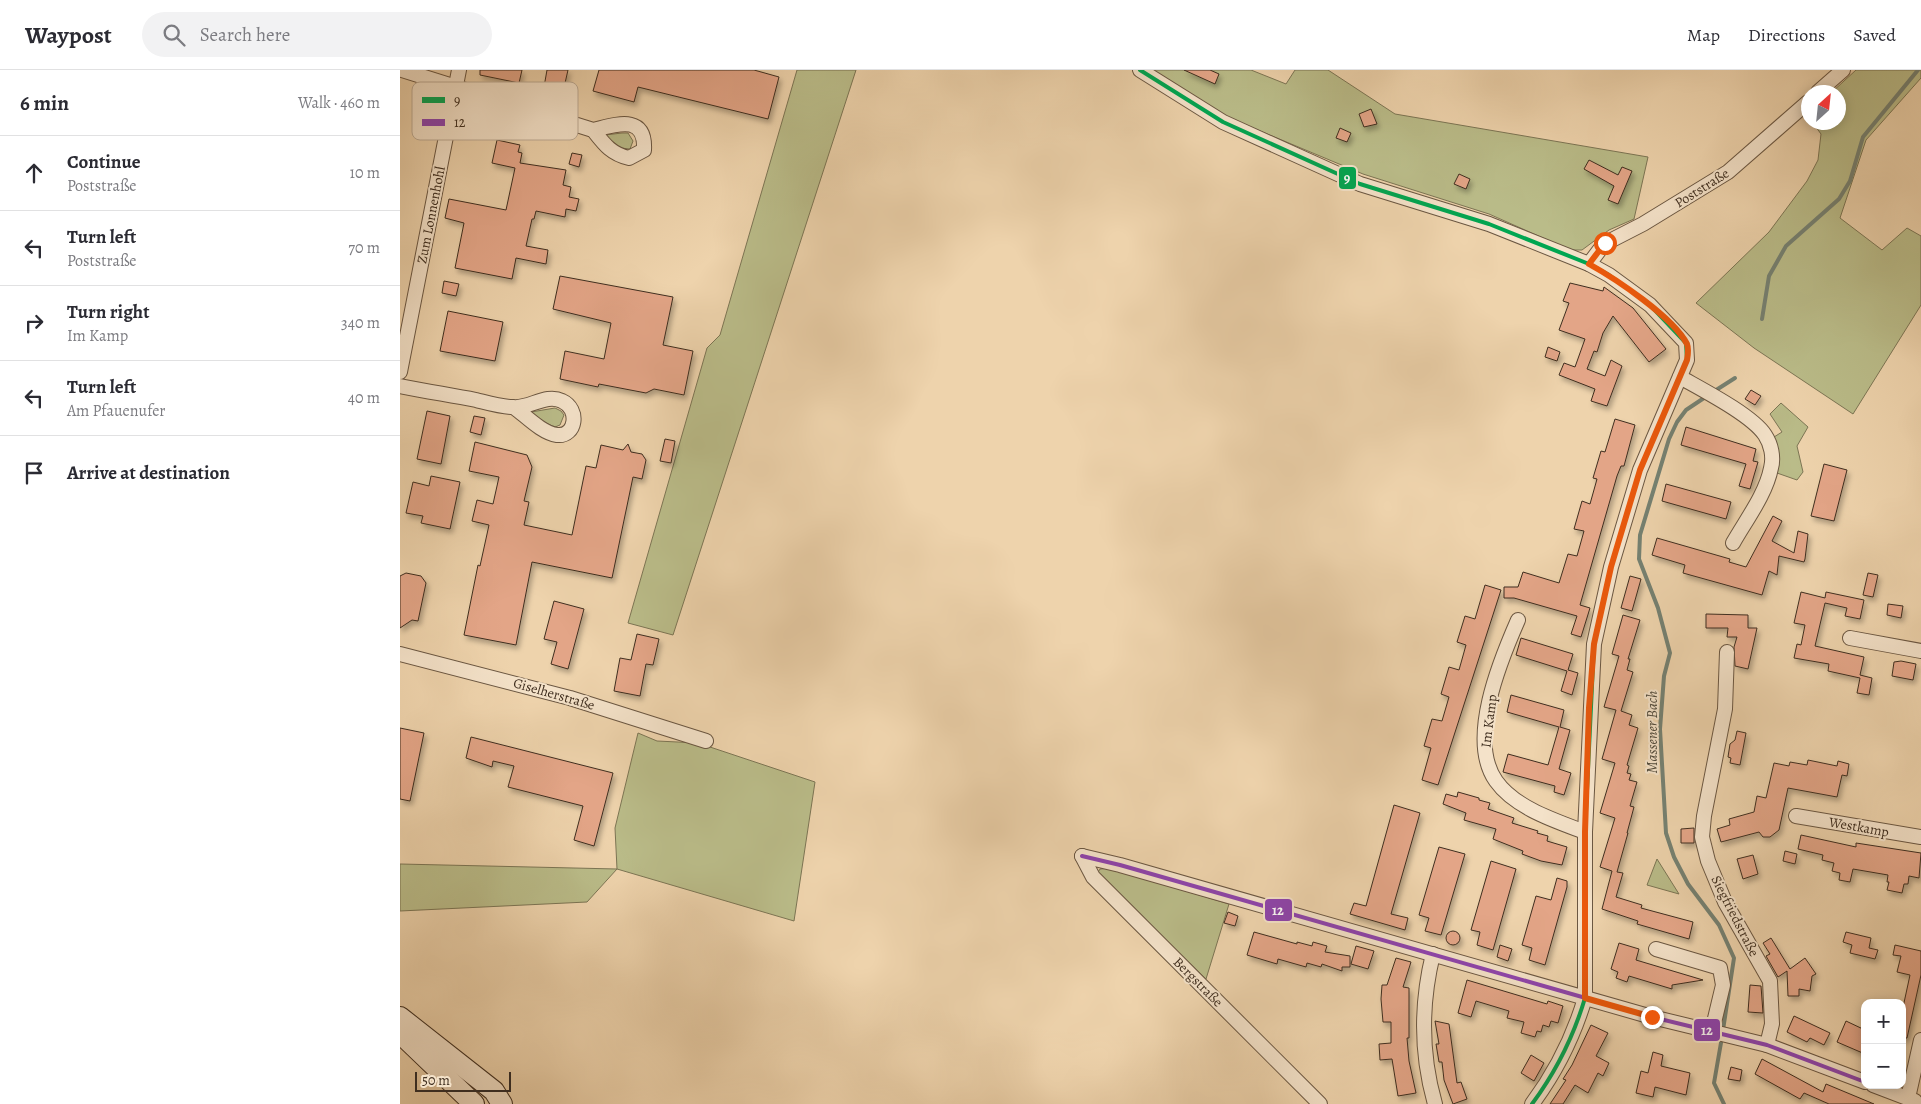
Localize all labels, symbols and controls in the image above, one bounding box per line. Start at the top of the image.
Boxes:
search box [142,12,492,57]
text: Waypost [25,19,112,51]
icon: search [160,21,188,49]
text: Search here [200,22,290,48]
text: Map [1687,23,1720,47]
text: Directions [1748,23,1825,47]
text: Saved [1853,23,1896,47]
legend [412,82,578,140]
north arrow [1801,85,1846,130]
text: 6 min [20,89,69,117]
text: 9 [454,91,460,110]
text: Walk · 460 m [298,92,380,114]
text: 12 [454,113,466,132]
text: Continue [67,149,141,175]
icon: ahead [20,159,48,187]
text: 10 m [350,162,380,184]
street label: Zum Lonnenhohl [412,164,450,265]
street label: Poststraße [1671,164,1733,212]
line badge: 9 [1338,166,1357,190]
text: 9 [1344,169,1351,188]
text: Poststraße [67,175,137,197]
text: Turn left [67,224,136,250]
route start [1594,232,1617,255]
icon: left [20,234,48,262]
text: 70 m [348,237,380,259]
text: Poststraße [67,250,137,272]
text: Turn right [67,299,149,325]
icon: right [20,309,48,337]
text: 340 m [341,312,380,334]
text: Im Kamp [67,325,128,347]
text: Turn left [67,374,136,400]
icon: left [20,384,48,412]
text: 40 m [348,387,380,409]
text: Am Pfauenufer [67,400,165,422]
icon: arrive [20,459,48,487]
text: Arrive at destination [67,460,230,486]
street label: Giselherstraße [511,673,597,715]
water label: Massener Bach [1642,691,1662,773]
street label: Im Kamp [1476,693,1502,749]
street label: Westkamp [1826,812,1891,842]
street label: Siegfriedstraße [1706,872,1764,960]
line badge: 12 [1264,898,1293,922]
text: 12 [1272,901,1284,920]
street label: Bergstraße [1169,953,1227,1011]
map controls [1861,999,1906,1089]
button: + [1861,999,1906,1044]
route end [1641,1006,1664,1029]
line badge: 12 [1693,1018,1721,1042]
text: 12 [1701,1021,1713,1040]
button: − [1861,1044,1906,1089]
scale bar [415,1069,511,1092]
text: 50 m [422,1071,450,1090]

